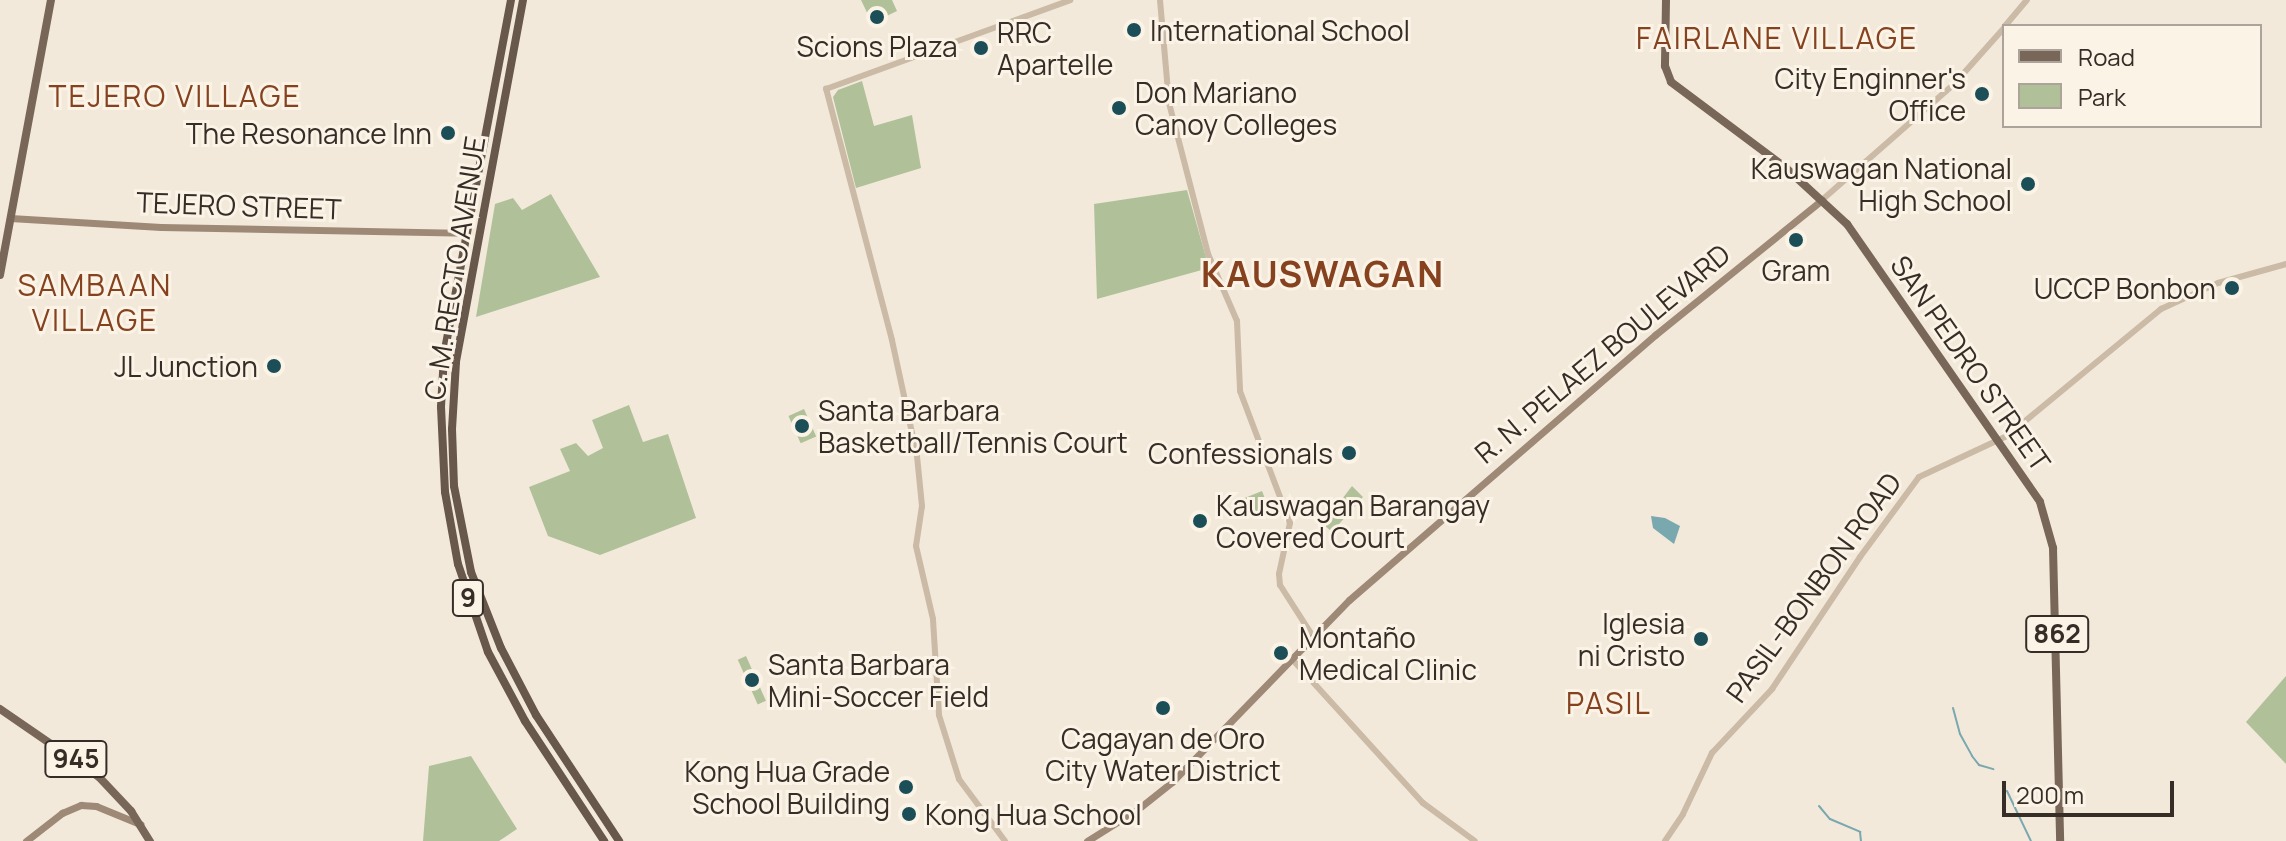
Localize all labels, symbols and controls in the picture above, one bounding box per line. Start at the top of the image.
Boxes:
marker: Scions Plaza [868,8,886,26]
place label: International School [1150,13,1410,47]
place label: RRC Apartelle [997,15,1113,81]
district label: FAIRLANE VILLAGE [1636,20,1918,56]
marker: International School [1125,21,1143,39]
legend [2002,24,2262,128]
place label: Scions Plaza [797,29,957,63]
marker: RRC Apartelle [972,39,990,57]
text: Road [2078,40,2135,73]
place label: City Enginner's Office [1774,61,1966,127]
place label: Don Mariano Canoy Colleges [1135,75,1337,141]
district label: TEJERO VILLAGE [48,78,302,114]
text: Park [2078,80,2126,113]
marker: City Enginner's Office [1973,85,1991,103]
marker: Don Mariano Canoy Colleges [1110,99,1128,117]
place label: The Resonance Inn [186,116,432,150]
marker: The Resonance Inn [439,124,457,142]
street label: C. M. RECTO AVENUE [417,134,491,402]
place label: Kauswagan National High School [1751,151,2012,217]
marker: Kauswagan National High School [2019,175,2037,193]
street label: TEJERO STREET [136,185,342,225]
marker: Gram [1787,231,1805,249]
street label: R. N. PELAEZ BOULEVARD [1468,237,1736,469]
street label: SAN PEDRO STREET [1884,249,2058,477]
district label: KAUSWAGAN [1201,252,1445,296]
place label: Gram [1762,253,1830,287]
district label: SAMBAAN VILLAGE [18,267,172,338]
place label: UCCP Bonbon [2034,271,2216,305]
marker: UCCP Bonbon [2223,279,2241,297]
place label: JL Junction [113,349,258,383]
marker: JL Junction [265,357,283,375]
place label: Santa Barbara Basketball/Tennis Court [818,393,1128,459]
marker: Santa Barbara Basketball/Tennis Court [793,417,811,435]
place label: Confessionals [1148,436,1333,470]
marker: Confessionals [1340,444,1358,462]
street label: PASIL-BONBON ROAD [1719,466,1907,708]
place label: Kauswagan Barangay Covered Court [1216,488,1490,554]
marker: Kauswagan Barangay Covered Court [1191,512,1209,530]
road number: 9 [450,576,486,620]
place label: Iglesia ni Cristo [1578,606,1685,672]
road number: 862 [2025,612,2089,656]
place label: Montaño Medical Clinic [1299,620,1477,686]
marker: Iglesia ni Cristo [1692,630,1710,648]
marker: Montaño Medical Clinic [1270,642,1292,664]
place label: Santa Barbara Mini-Soccer Field [768,647,989,713]
marker: Santa Barbara Mini-Soccer Field [743,671,761,689]
district label: PASIL [1566,685,1652,721]
marker: Cagayan de Oro City Water District [1154,699,1172,717]
place label: Cagayan de Oro City Water District [1045,721,1281,787]
road number: 945 [44,737,108,781]
place label: Kong Hua Grade School Building [684,754,890,820]
scale bar [2006,765,2178,815]
marker: Kong Hua Grade School Building [897,778,915,796]
text: 200 m [2016,778,2084,811]
place label: Kong Hua School [925,797,1142,831]
marker: Kong Hua School [900,805,918,823]

